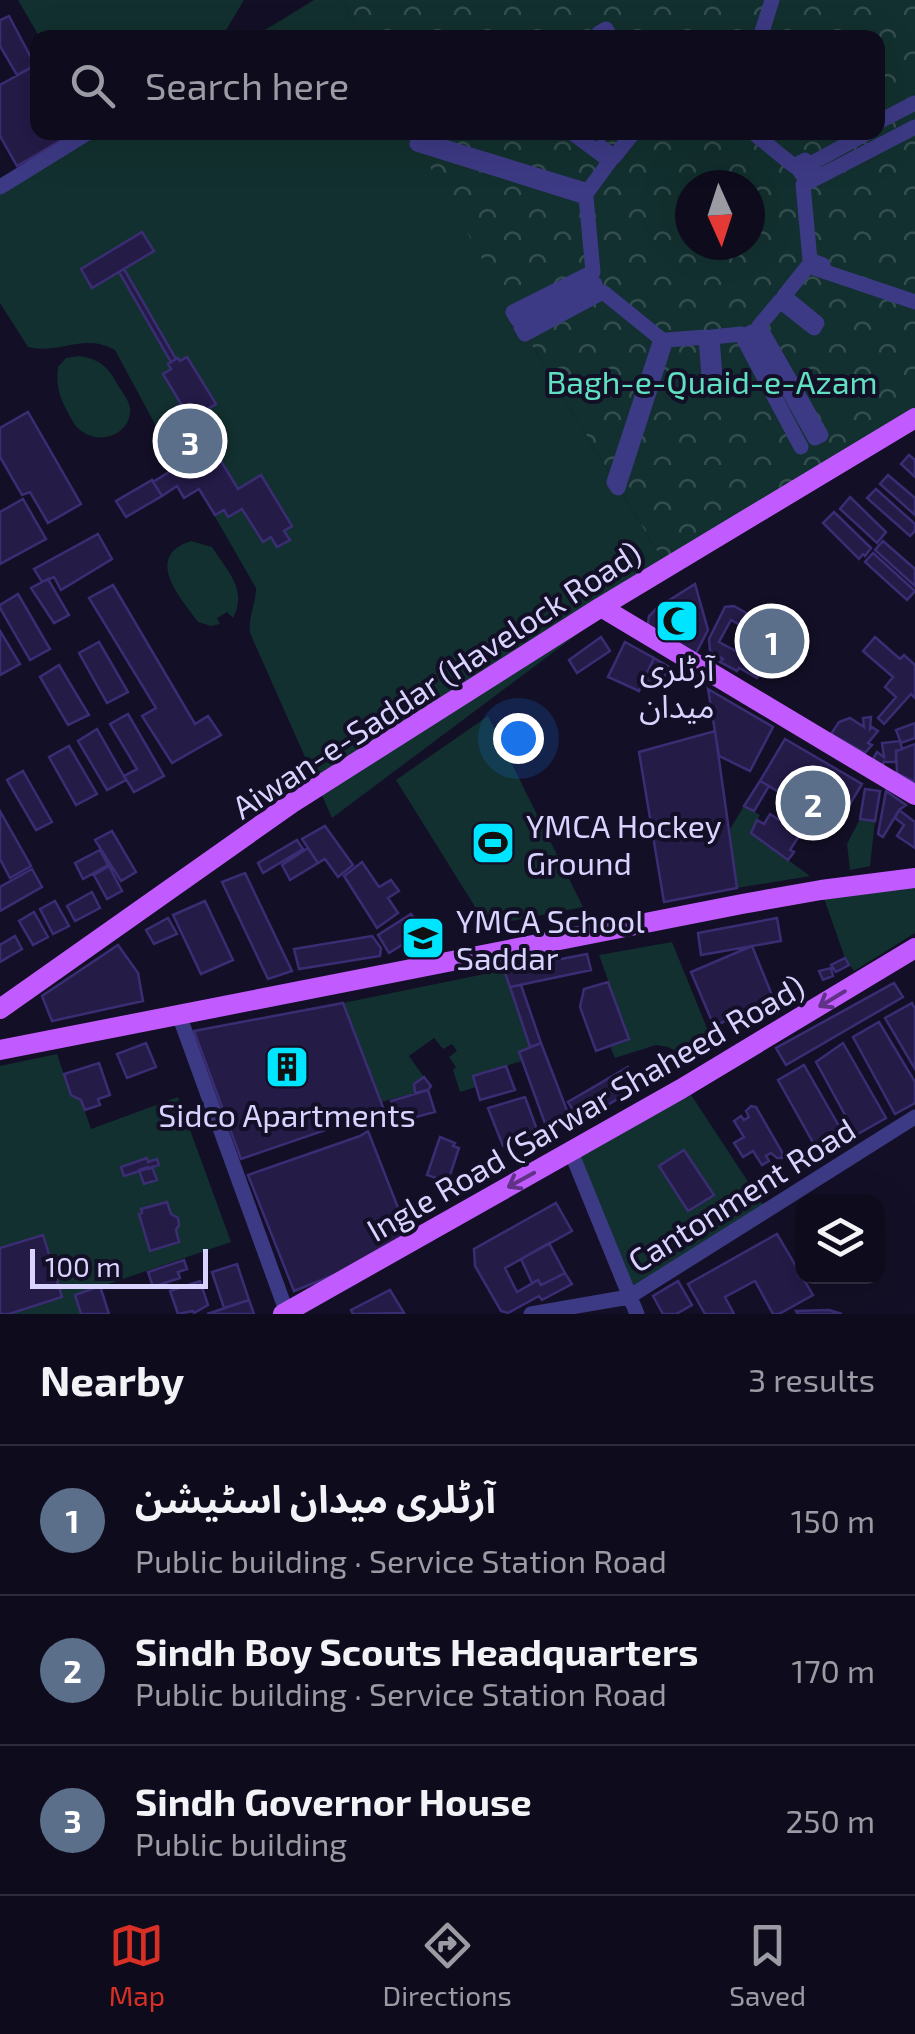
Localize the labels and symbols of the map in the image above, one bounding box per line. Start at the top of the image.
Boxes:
north arrow [675,170,765,260]
park label: Bagh-e-Quaid-e-Azam [546,362,878,401]
pin: 3 [158,404,222,478]
street label: Aiwan-e-Saddar (Havelock Road) [225,532,647,826]
mosque icon: آرٹلری میدان [654,598,700,644]
pin: 1 [740,604,804,678]
place label: آرٹلری میدان [639,649,716,725]
your location [493,713,544,764]
pin: 2 [780,766,846,840]
place label: YMCA Hockey Ground [526,806,722,881]
sports icon: YMCA Hockey Ground [470,820,516,866]
place label: YMCA School Saddar [456,901,645,976]
school or university icon: YMCA School Saddar [400,915,446,961]
street label: Ingle Road (Sarwar Shaheed Road) [360,966,810,1248]
one-way arrow [818,989,847,1009]
building icon: Sidco Apartments [264,1044,310,1090]
place label: Sidco Apartments [158,1095,416,1133]
street label: Cantonment Road [621,1109,861,1279]
one-way arrow [507,1171,536,1191]
scale bar [30,1244,208,1288]

